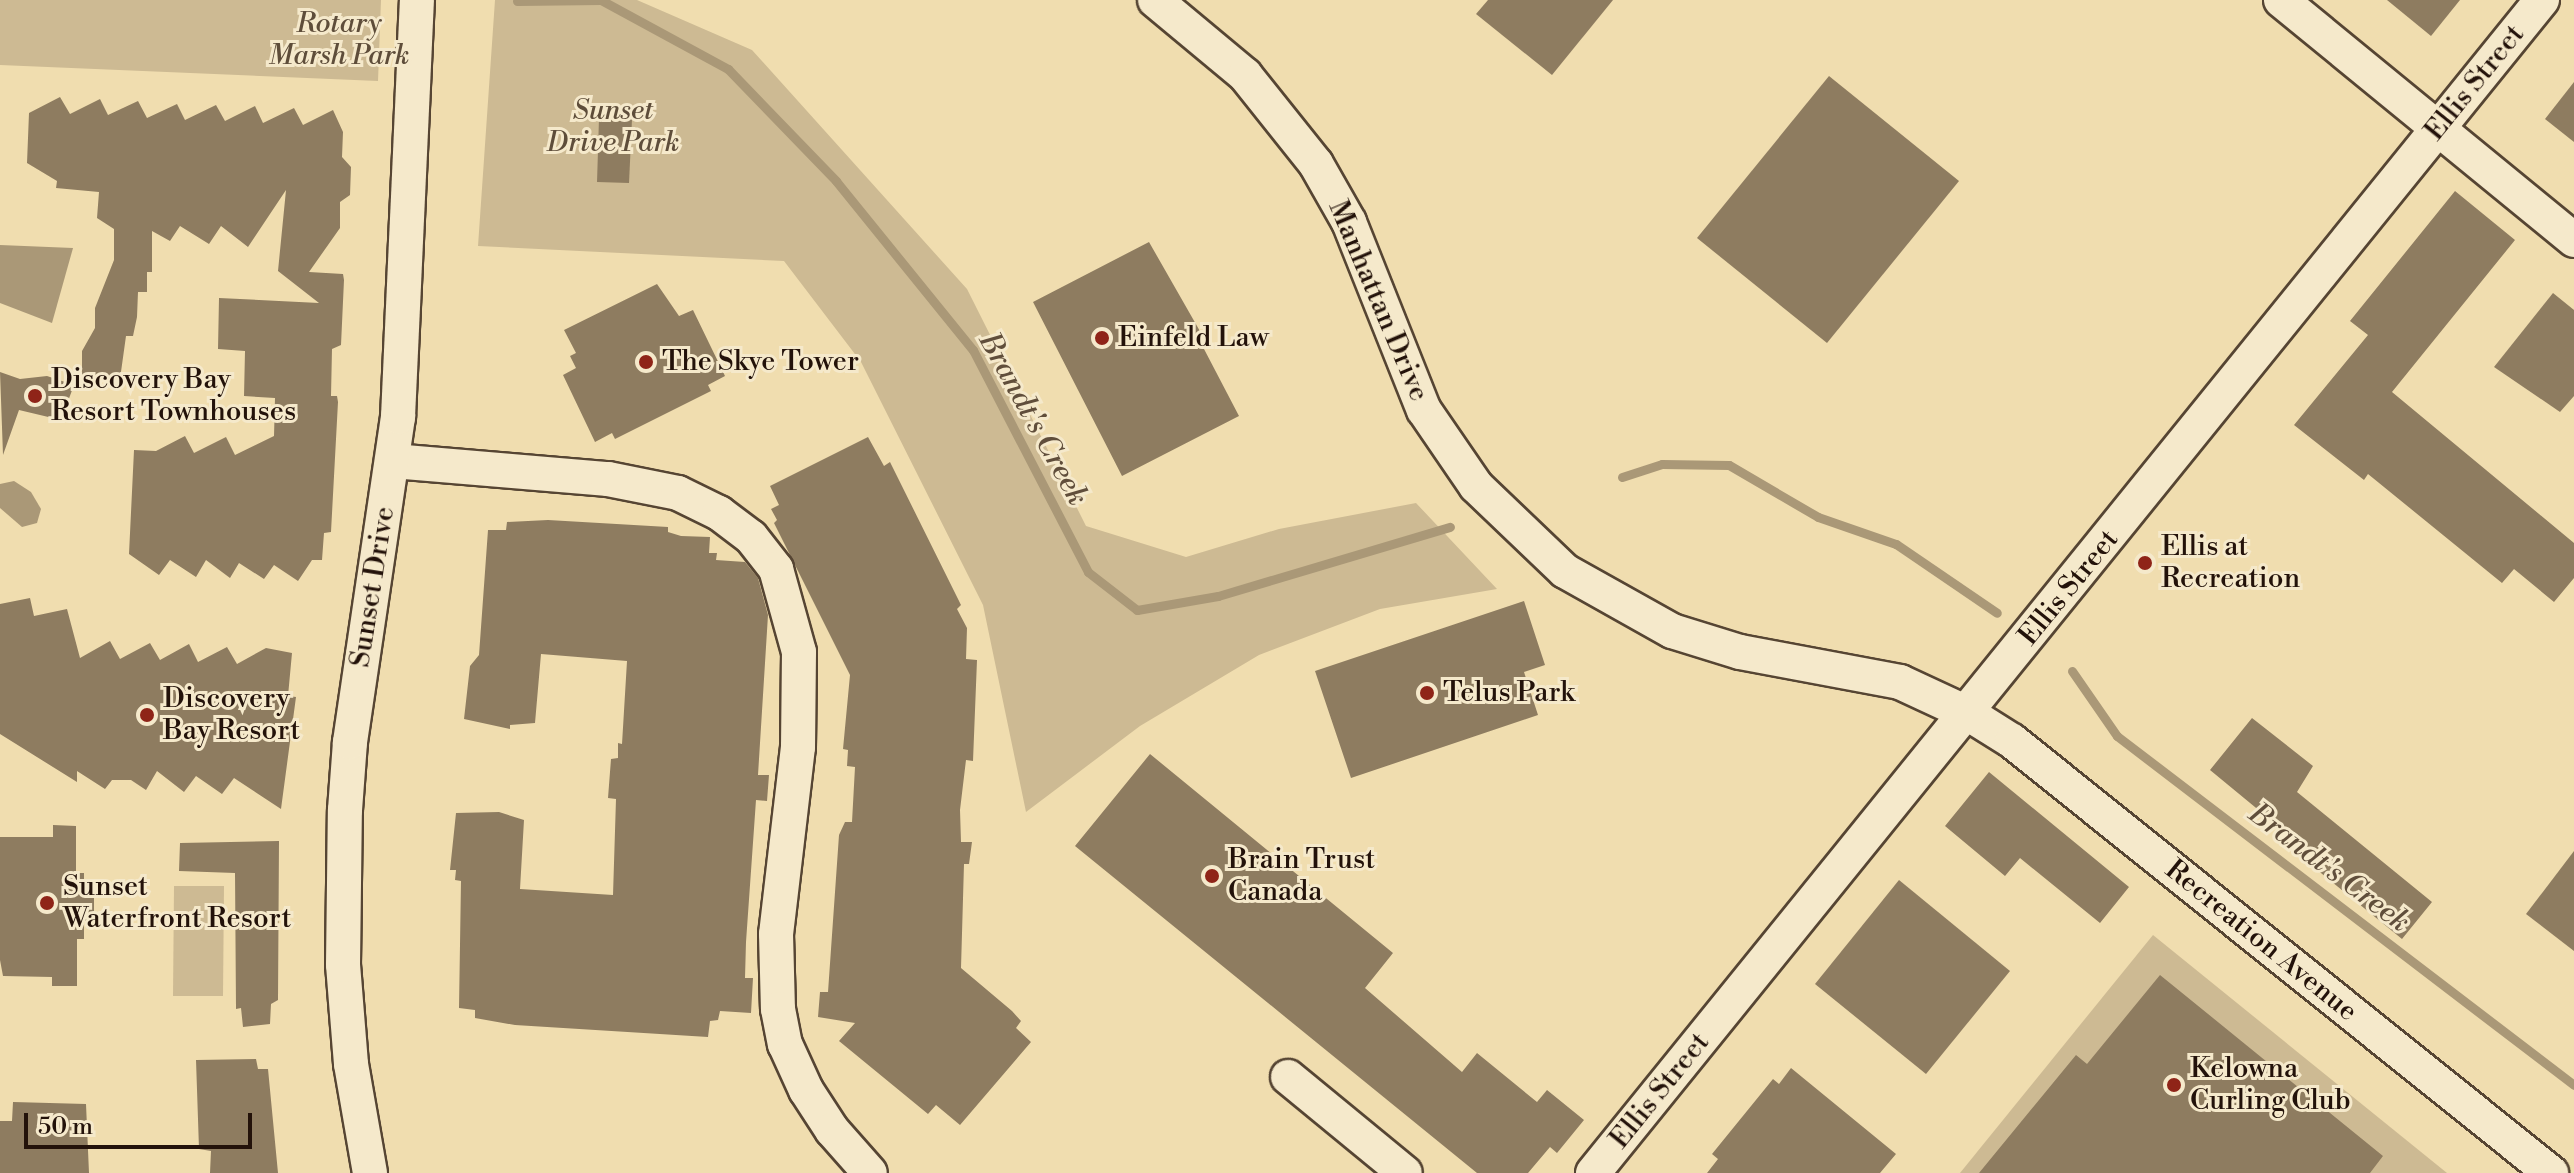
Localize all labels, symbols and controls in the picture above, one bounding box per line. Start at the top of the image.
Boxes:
park label: Rotary Marsh Park [269,7,409,73]
street label: Ellis Street [2418,18,2532,148]
park label: Sunset Drive Park [547,94,679,160]
street label: Manhattan Drive [1321,196,1435,406]
place label: Einfeld Law [1118,321,1269,355]
water label: Brandt's Creek [971,326,1095,512]
marker: Einfeld Law [1093,329,1111,347]
place label: The Skye Tower [662,345,859,379]
marker: The Skye Tower [637,353,655,371]
place label: Discovery Bay Resort Townhouses [51,363,296,429]
marker: Discovery Bay Resort Townhouses [26,387,44,405]
street label: Sunset Drive [344,504,402,670]
street label: Ellis Street [2012,523,2126,653]
place label: Ellis at Recreation [2161,530,2300,596]
marker: Ellis at Recreation [2136,554,2154,572]
place label: Telus Park [1443,676,1575,710]
place label: Discovery Bay Resort [163,682,300,748]
marker: Telus Park [1418,684,1436,702]
marker: Discovery Bay Resort [138,706,156,724]
water label: Brandt's Creek [2241,796,2417,940]
place label: Brain Trust Canada [1228,843,1375,909]
street label: Recreation Avenue [2158,853,2364,1029]
marker: Brain Trust Canada [1203,867,1221,885]
place label: Sunset Waterfront Resort [63,870,291,936]
marker: Sunset Waterfront Resort [38,894,56,912]
street label: Ellis Street [1603,1026,1717,1156]
place label: Kelowna Curling Club [2190,1052,2351,1118]
marker: Kelowna Curling Club [2165,1076,2183,1094]
scale bar [28,1097,256,1147]
text: 50 m [38,1112,93,1142]

